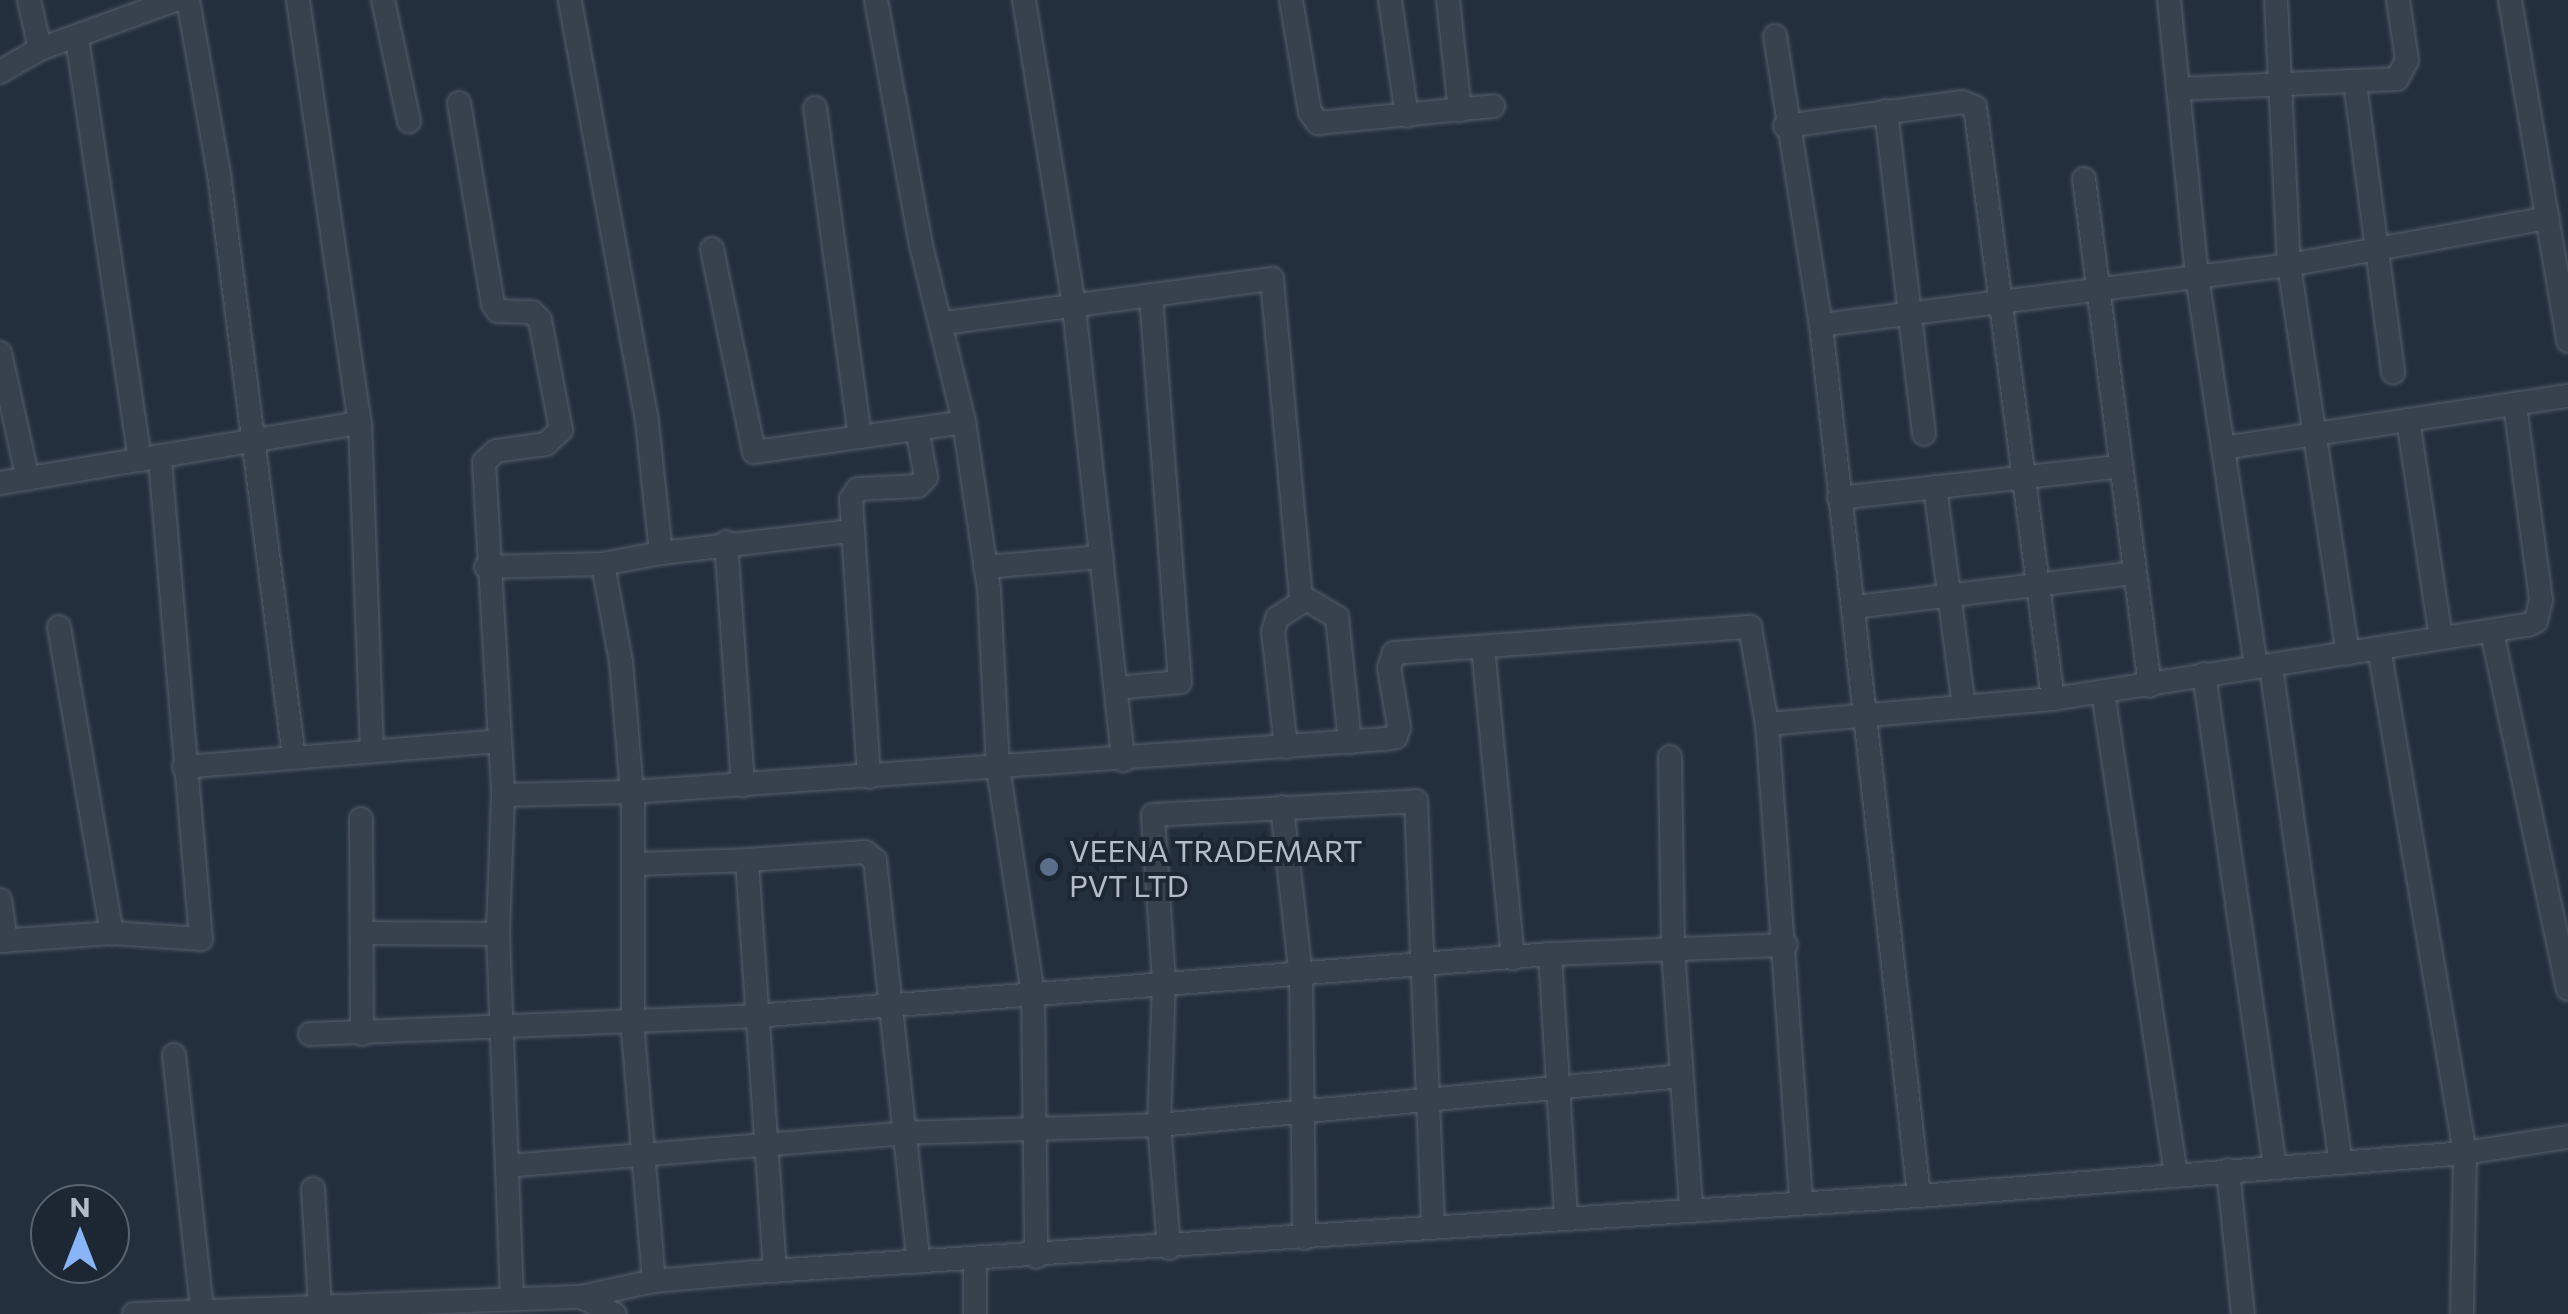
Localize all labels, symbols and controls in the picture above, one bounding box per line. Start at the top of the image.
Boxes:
place label: VEENA TRADEMART PVT LTD [1069,832,1362,902]
marker: VEENA TRADEMART PVT LTD [1038,856,1060,878]
north arrow [30,1184,130,1284]
text: N [70,1189,91,1223]

